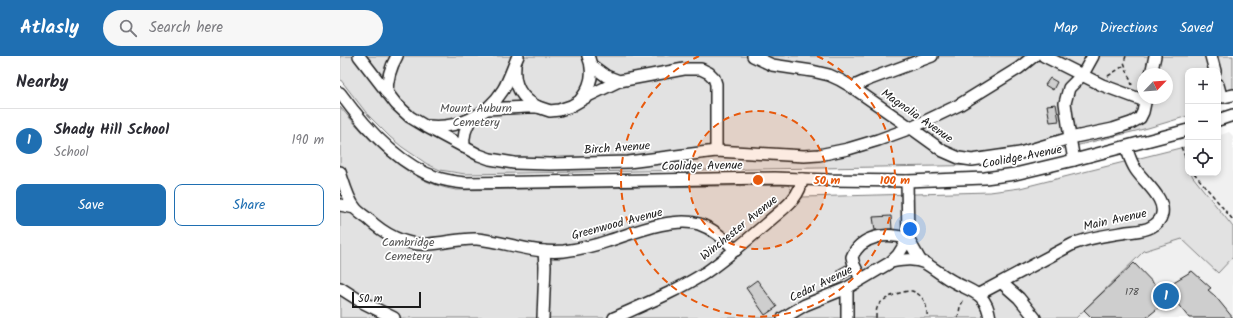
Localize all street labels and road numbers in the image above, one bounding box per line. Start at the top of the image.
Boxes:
street label: Magnolia Avenue [877,84,957,148]
street label: Birch Avenue [583,136,651,160]
street label: Coolidge Avenue [980,140,1064,174]
street label: Coolidge Avenue [661,156,743,176]
street label: Winchester Avenue [696,190,782,265]
street label: Greenwood Avenue [569,203,665,245]
street label: Main Avenue [1081,204,1149,236]
street label: Cedar Avenue [786,260,856,308]

